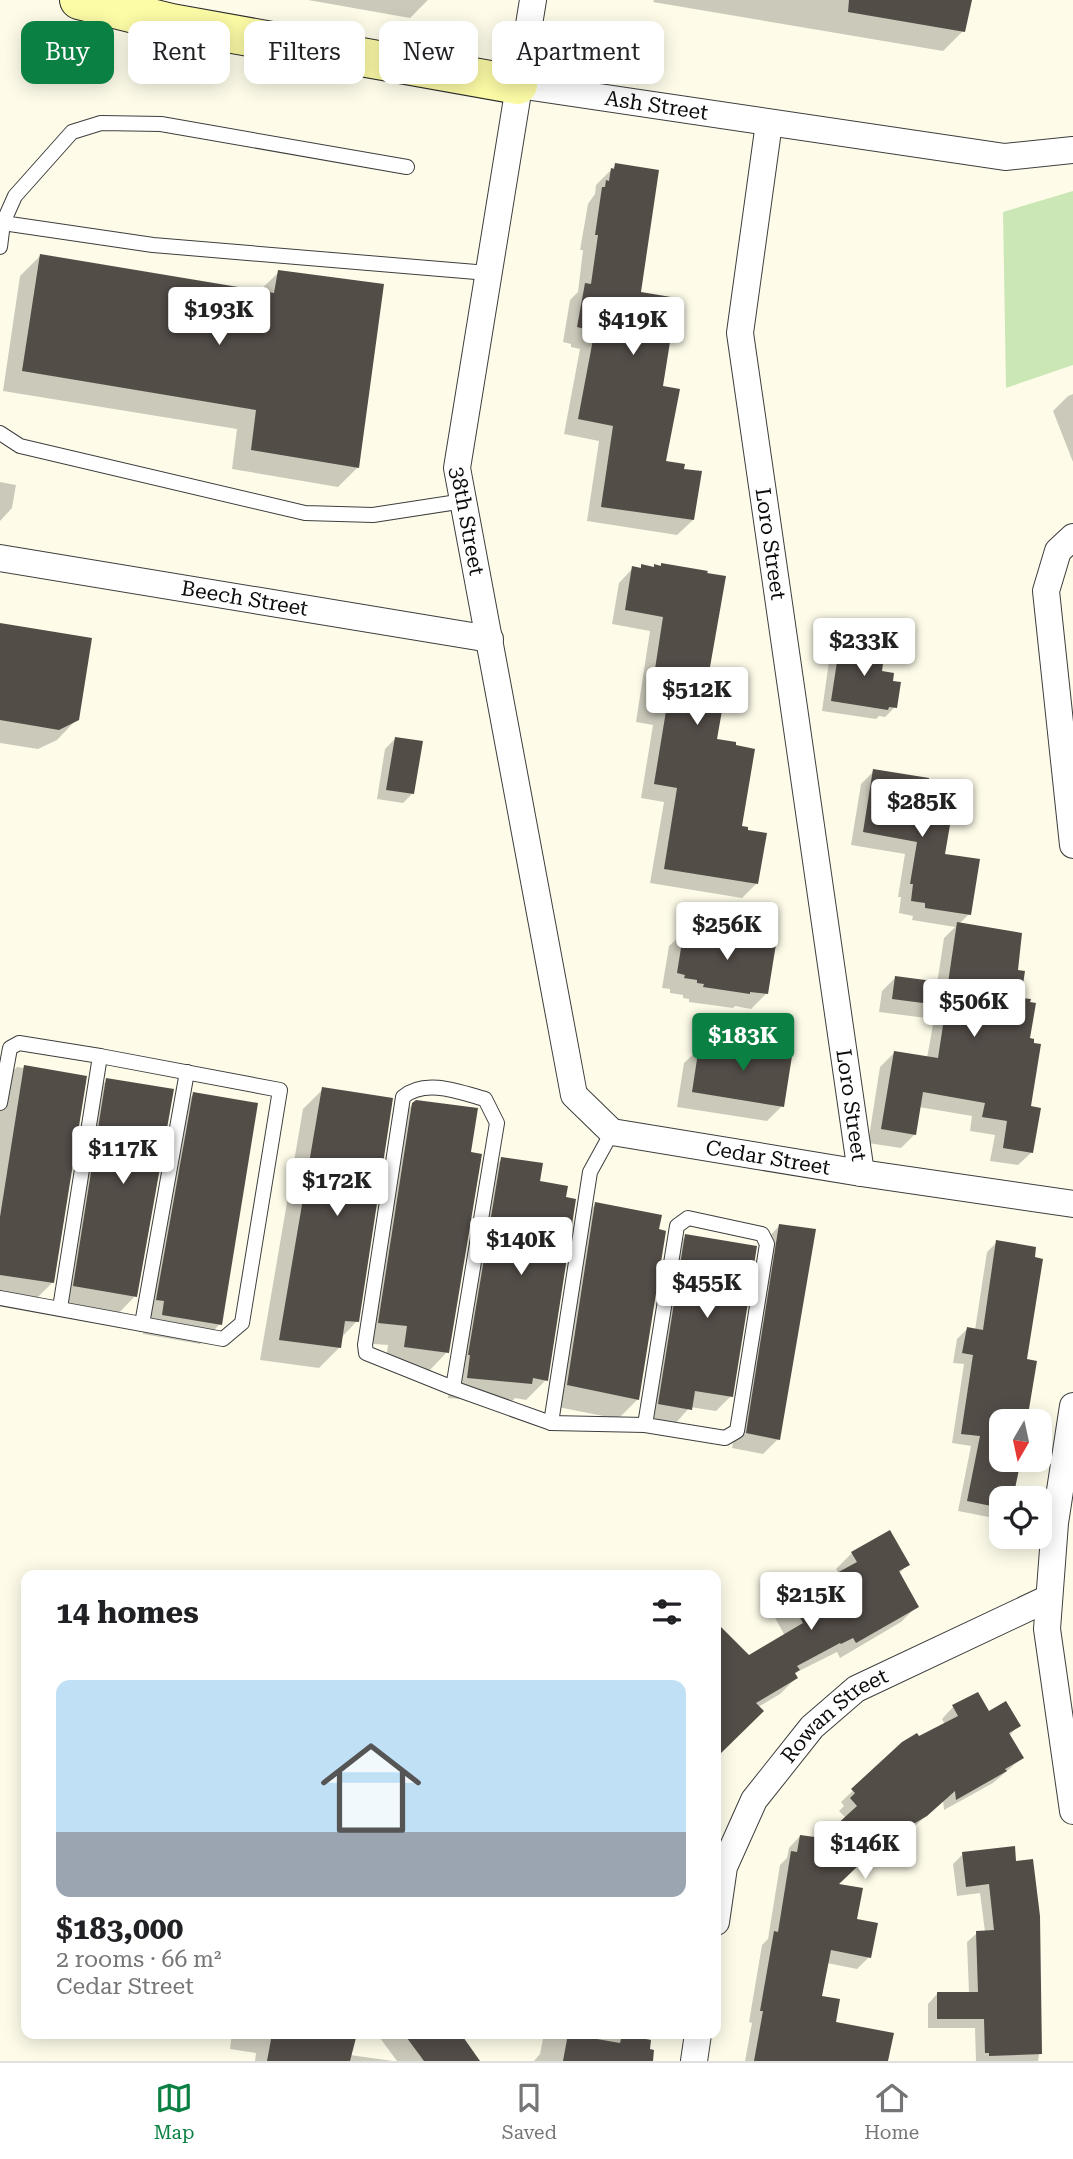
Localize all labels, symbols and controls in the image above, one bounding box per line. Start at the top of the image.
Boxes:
chip: Buy [21,21,114,84]
chip: Rent [128,21,230,84]
chip: Filters [244,21,365,84]
chip: New [379,21,478,84]
chip: Apartment [492,21,664,84]
street label: Ash Street [603,86,710,125]
pin: $193K [170,288,268,347]
text: $193K [184,296,254,323]
pin: $419K [584,298,682,357]
text: $419K [598,306,668,333]
street label: 38th Street [445,464,489,578]
street label: Loro Street [750,486,790,602]
street label: Beech Street [179,576,310,621]
pin: $233K [815,618,913,678]
text: $233K [829,627,899,654]
pin: $512K [648,668,746,727]
text: $512K [662,676,732,703]
pin: $285K [873,780,971,839]
text: $285K [887,788,957,815]
pin: $256K [678,902,776,962]
text: $256K [692,911,762,938]
pin: $506K [925,979,1023,1039]
text: $506K [939,988,1009,1015]
pin: $183K [694,1014,792,1073]
text: $183K [708,1022,778,1049]
street label: Loro Street [831,1047,871,1163]
pin: $117K [74,1126,172,1186]
text: $117K [88,1135,158,1162]
street label: Cedar Street [704,1136,832,1180]
pin: $172K [288,1158,386,1218]
text: $172K [302,1167,372,1194]
pin: $140K [472,1218,570,1277]
text: $140K [486,1226,556,1253]
pin: $455K [658,1260,756,1320]
text: $455K [672,1269,742,1296]
north arrow [989,1409,1052,1472]
map controls [989,1409,1052,1549]
button: locate [989,1486,1052,1549]
pin: $215K [762,1572,860,1632]
text: $215K [776,1581,846,1608]
icon: filters [648,1593,686,1631]
text: 14 homes [56,1595,199,1630]
street label: Rowan Street [776,1664,892,1768]
icon: home [308,1725,434,1851]
pin: $146K [816,1822,914,1881]
text: $146K [830,1830,900,1857]
text: $183,000 [56,1911,183,1946]
text: 2 rooms · 66 m² [56,1946,222,1973]
text: Cedar Street [56,1973,194,2000]
tab: Map [154,2079,194,2144]
tab: Saved [502,2079,557,2144]
tab: Home [864,2079,919,2144]

